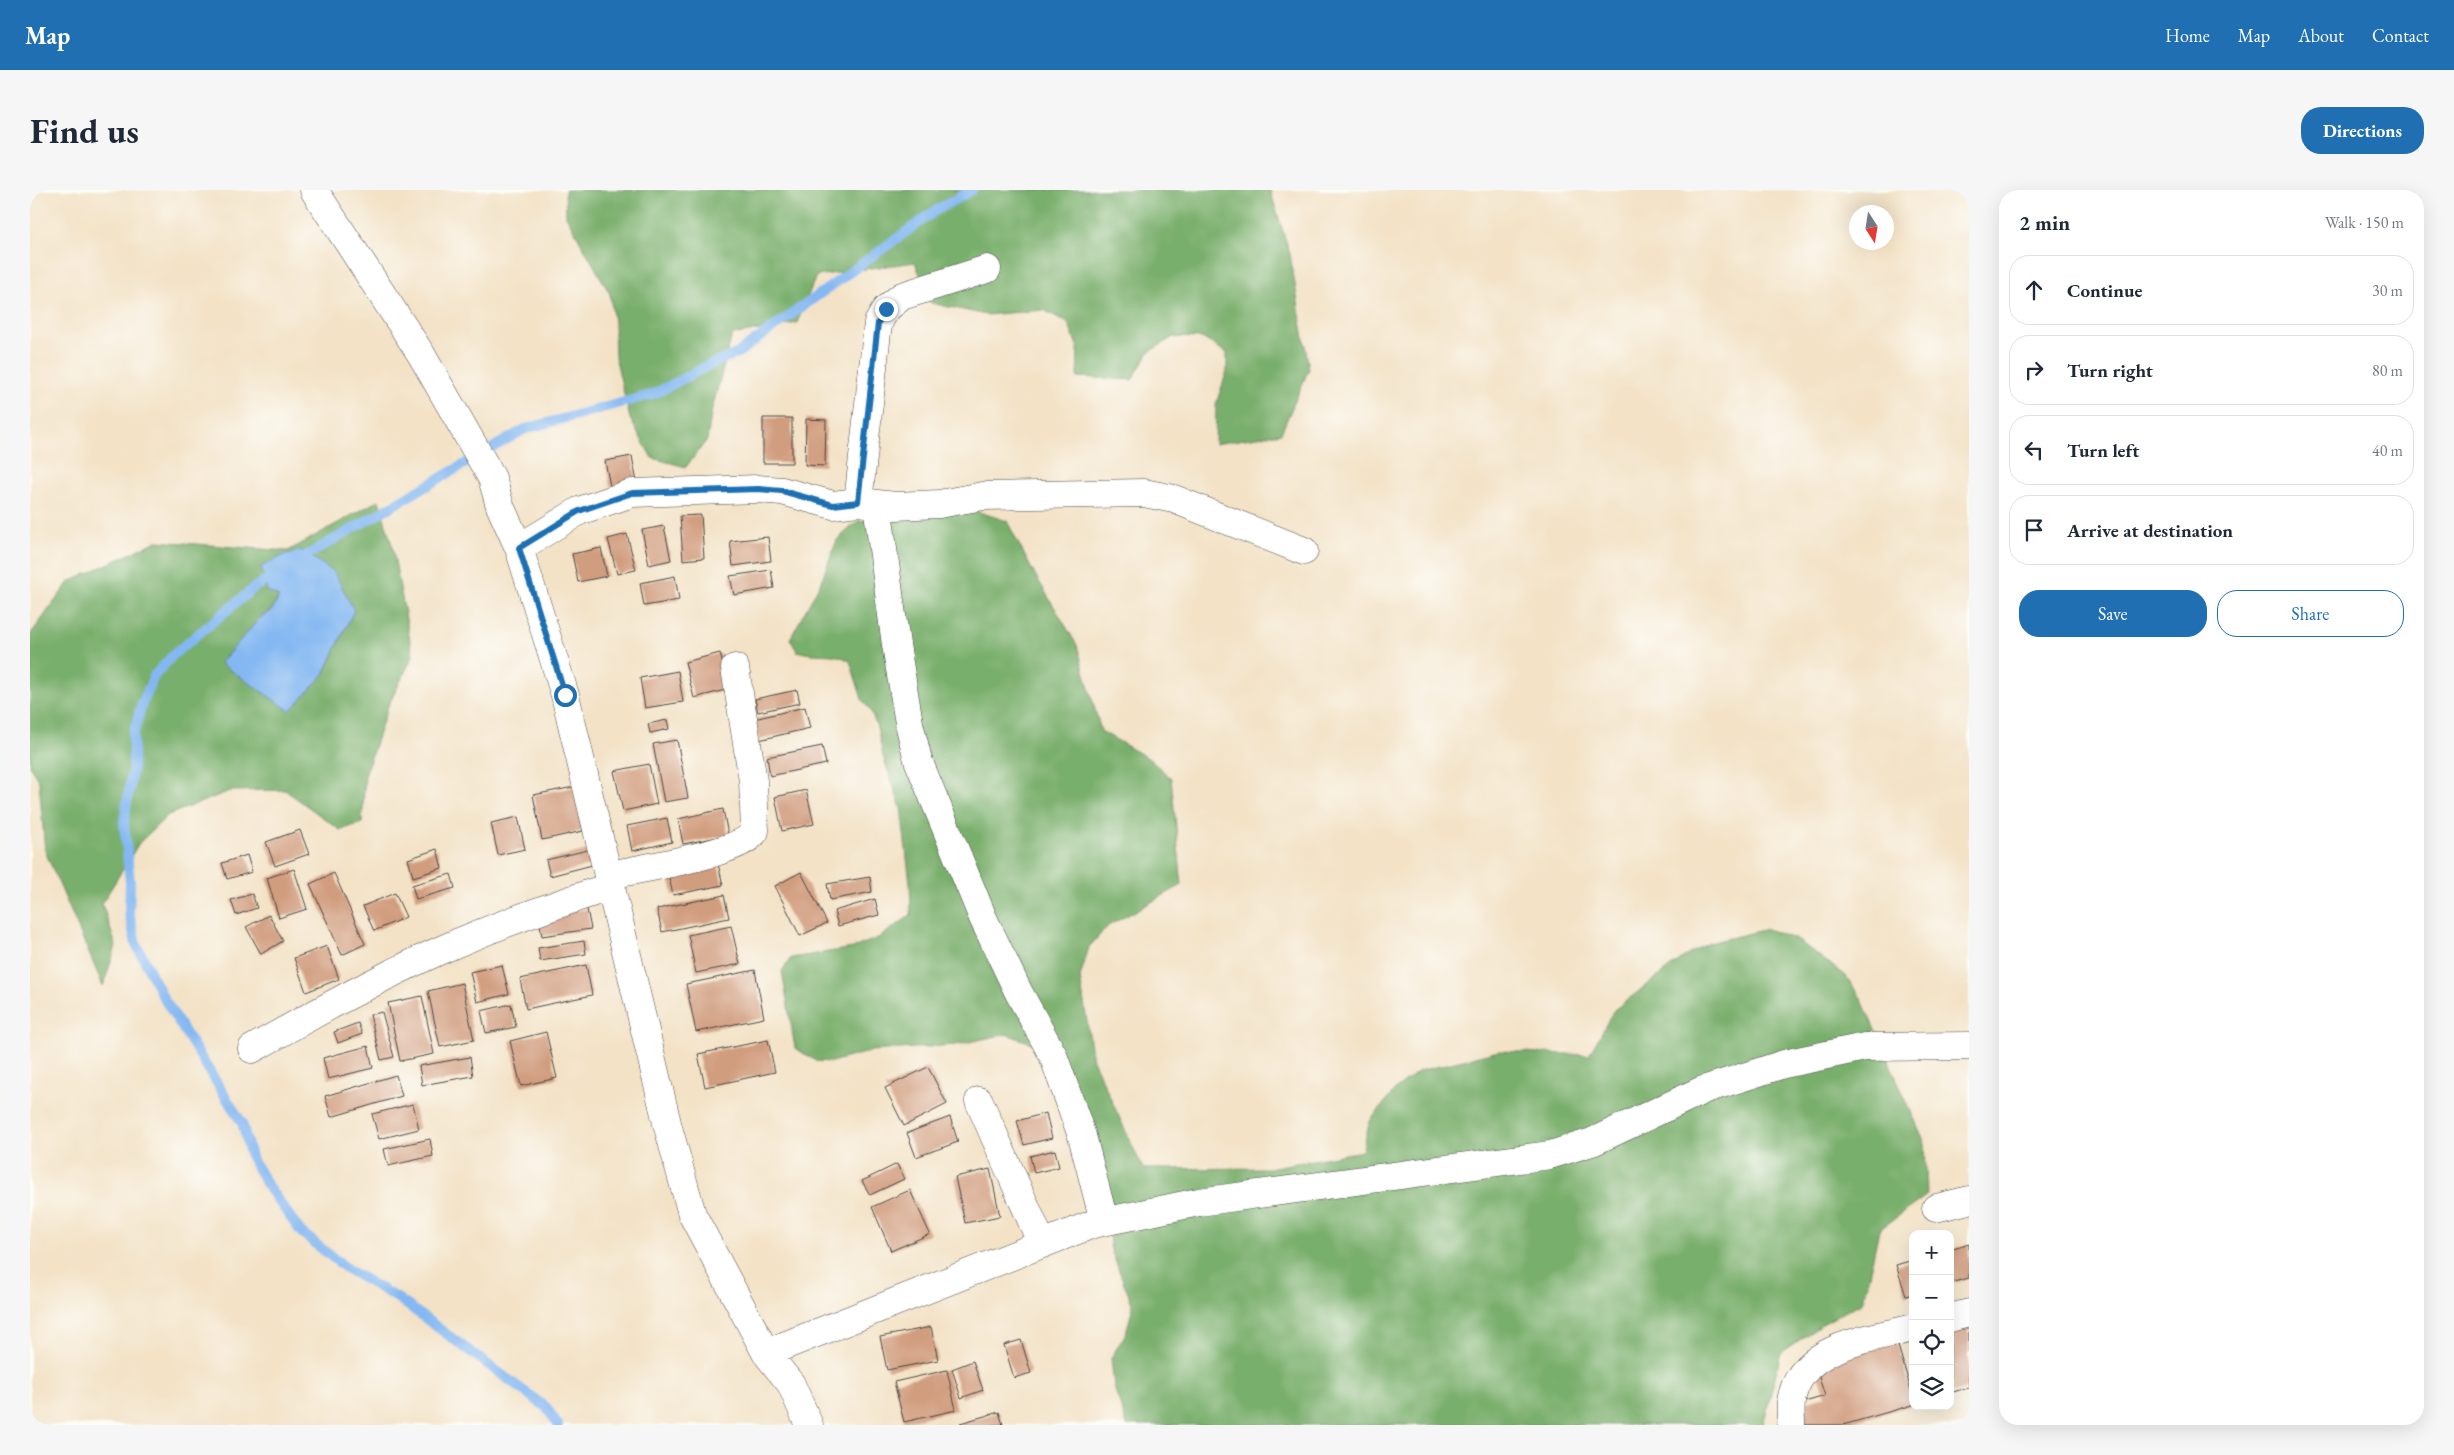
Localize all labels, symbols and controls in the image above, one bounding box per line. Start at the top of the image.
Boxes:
text: Map [25,20,70,51]
text: Home [2165,24,2210,47]
text: Map [2238,24,2270,47]
text: About [2298,24,2344,47]
text: Contact [2372,24,2429,47]
button: Directions [2301,107,2424,154]
text: Find us [30,108,139,153]
north arrow [1849,205,1894,250]
text: 2 min [2019,209,2070,236]
text: Walk · 150 m [2325,212,2404,233]
icon: ahead [2020,276,2048,304]
text: Continue [2067,278,2142,303]
text: 30 m [2372,280,2403,301]
route end [875,298,898,321]
icon: right [2020,356,2048,384]
text: Turn right [2067,358,2153,383]
text: 80 m [2372,360,2403,381]
icon: left [2020,436,2048,464]
text: Turn left [2067,438,2139,463]
text: 40 m [2372,440,2403,461]
icon: arrive [2020,516,2048,544]
text: Arrive at destination [2067,518,2233,543]
button: Save [2019,590,2207,637]
button: Share [2217,590,2404,637]
route start [554,684,577,707]
map controls [1909,1230,1954,1410]
button: + [1909,1230,1954,1275]
button: − [1909,1275,1954,1320]
button: locate [1909,1320,1954,1365]
button: layers [1909,1365,1954,1410]

